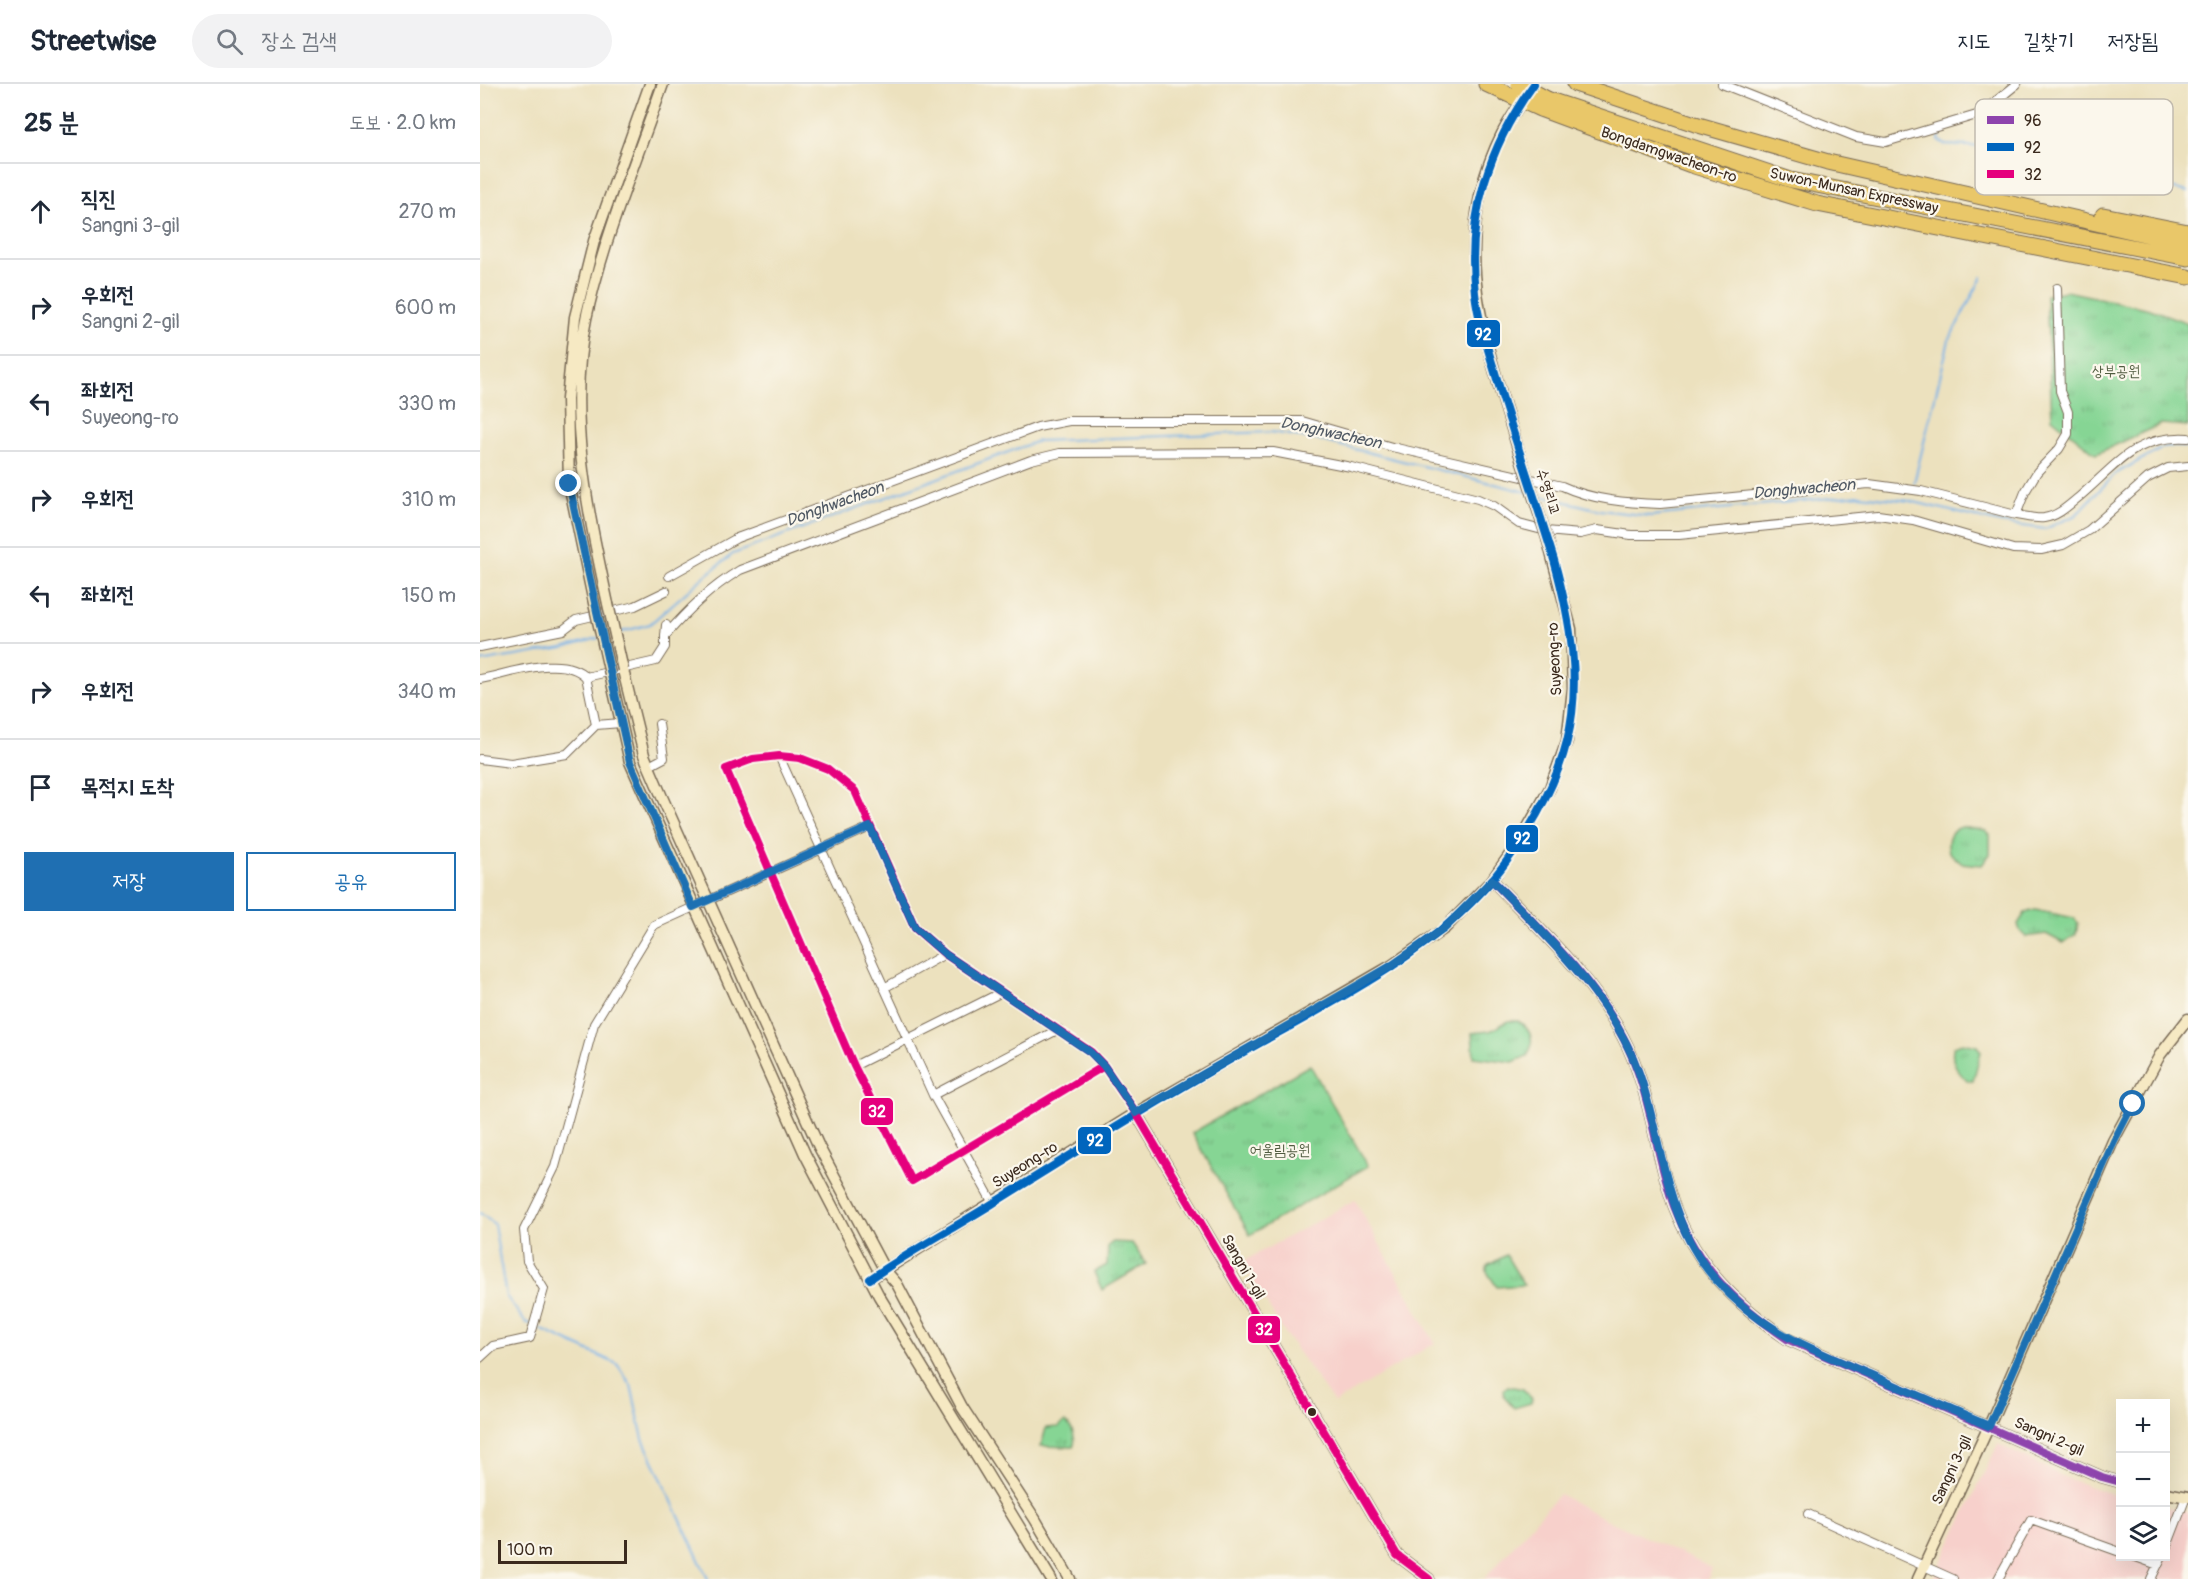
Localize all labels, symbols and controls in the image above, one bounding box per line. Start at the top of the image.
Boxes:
search box [192,14,612,68]
text: Streetwise [30,24,156,59]
icon: search [213,25,246,58]
text: 장소 검색 [261,27,337,55]
text: 지도 [1957,28,1991,55]
text: 길찾기 [2024,28,2074,55]
text: 저장됨 [2107,28,2158,55]
legend [1975,99,2173,195]
text: 25 분 [24,107,79,139]
text: 도보 · 2.0 km [349,110,456,135]
text: 96 [2024,111,2042,131]
street label: Bongdamgwacheon-ro [1598,123,1740,187]
text: 92 [2024,138,2041,158]
street label: Suwon-Munsan Expressway [1768,164,1941,218]
text: 32 [2024,165,2042,185]
text: 직진 [81,185,116,213]
icon: ahead [24,195,57,228]
text: 270 m [398,199,456,224]
text: Sangni 3-gil [81,213,180,238]
text: 우회전 [81,281,134,309]
icon: right [24,291,57,324]
text: 600 m [395,295,456,320]
text: Sangni 2-gil [81,309,180,334]
line badge: 92 [1466,319,1501,348]
text: 92 [1474,325,1492,345]
park label: 상부공원 [2092,362,2140,381]
text: 좌회전 [81,377,134,405]
icon: left [24,387,57,420]
text: 330 m [398,391,456,416]
text: Suyeong-ro [81,405,179,430]
water label: Donghwacheon [1279,413,1384,454]
street label: 수영리교 [1532,466,1564,518]
route end [555,470,581,496]
water label: Donghwacheon [1752,474,1857,503]
water label: Donghwacheon [783,477,887,531]
icon: right [24,483,57,516]
text: 우회전 [81,485,134,513]
text: 310 m [401,487,456,512]
icon: left [24,579,57,612]
text: 좌회전 [81,581,134,609]
text: 150 m [402,583,456,608]
street label: Suyeong-ro [1544,622,1566,696]
icon: right [24,675,57,708]
text: 우회전 [81,677,134,705]
text: 340 m [397,679,456,704]
icon: arrive [24,771,57,804]
text: 목적지 도착 [81,773,174,801]
line badge: 92 [1505,824,1539,853]
text: 92 [1513,829,1531,849]
button: 저장 [24,852,234,911]
button: 공유 [246,852,456,911]
route start [2119,1090,2145,1116]
line badge: 32 [860,1097,894,1126]
text: 32 [868,1102,886,1122]
line badge: 92 [1077,1126,1112,1155]
text: 92 [1086,1131,1104,1151]
street label: Suyeong-ro [989,1137,1061,1193]
park label: 어울림공원 [1250,1141,1310,1160]
street label: Sangni 1-gil [1217,1231,1269,1303]
line badge: 32 [1247,1315,1281,1344]
text: 32 [1255,1320,1273,1340]
map controls [2116,1399,2170,1561]
button: + [2116,1399,2170,1453]
unlabelled marker [1306,1406,1318,1418]
street label: Sangni 2-gil [2011,1413,2087,1461]
street label: Sangni 3-gil [1928,1432,1976,1508]
button: − [2116,1453,2170,1507]
button: layers [2116,1507,2170,1561]
scale bar [498,1537,627,1564]
text: 100 m [507,1540,553,1560]

